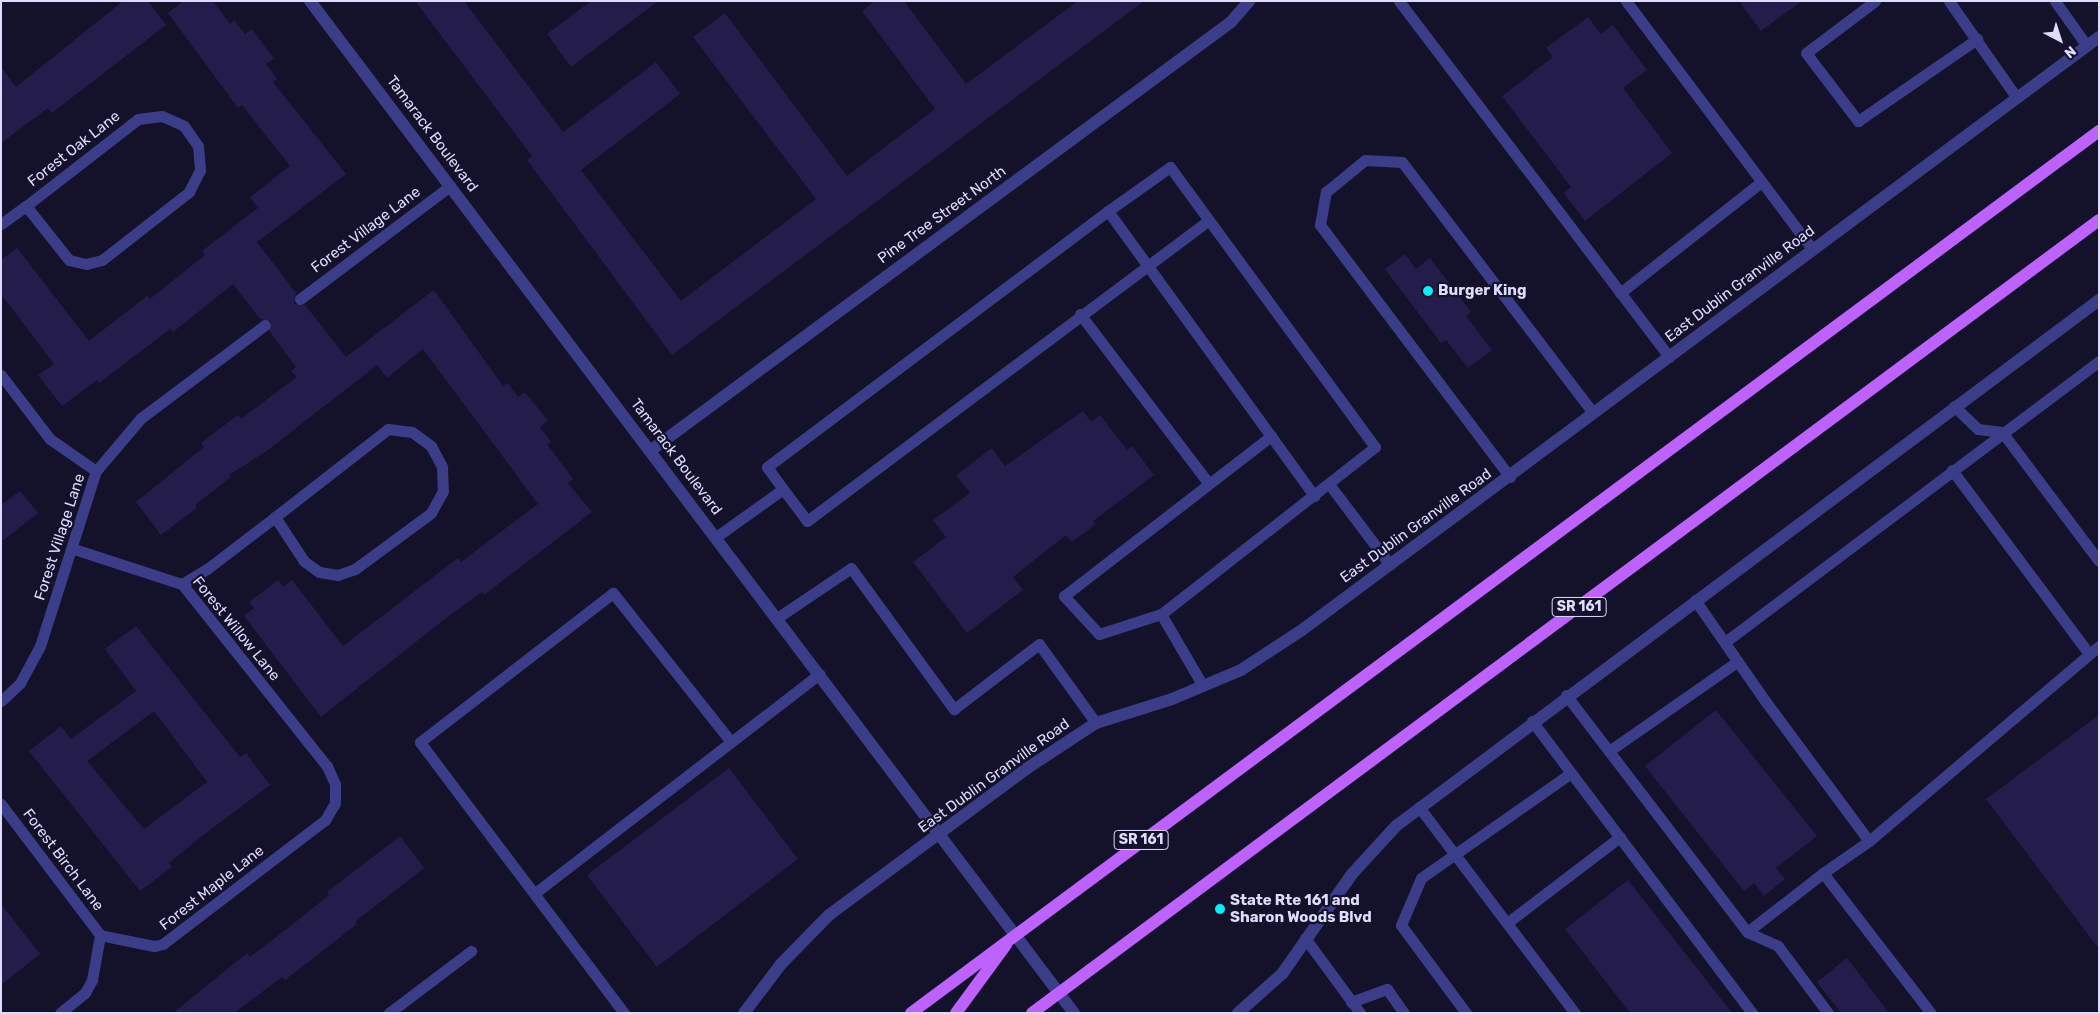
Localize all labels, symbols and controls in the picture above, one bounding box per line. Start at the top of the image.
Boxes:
north arrow [2035,15,2085,65]
text: N [2061,42,2079,62]
street label: Tamarack Boulevard [382,72,482,196]
street label: Forest Oak Lane [24,107,124,191]
street label: Pine Tree Street North [874,162,1010,268]
street label: Forest Village Lane [308,183,424,277]
street label: East Dublin Granville Road [1662,222,1818,346]
place label: Burger King [1438,282,1527,300]
marker: Burger King [1422,285,1434,297]
street label: Tamarack Boulevard [626,395,726,519]
street label: East Dublin Granville Road [1337,465,1495,587]
street label: Forest Village Lane [31,471,89,603]
street label: Forest Willow Lane [188,573,284,685]
road number: SR 161 [1552,596,1606,618]
street label: East Dublin Granville Road [915,715,1073,837]
street label: Forest Birch Lane [19,806,107,914]
road number: SR 161 [1114,828,1168,852]
street label: Forest Maple Lane [156,842,268,934]
place label: State Rte 161 and Sharon Woods Blvd [1230,891,1372,926]
marker: State Rte 161 and Sharon Woods Blvd [1214,903,1226,915]

